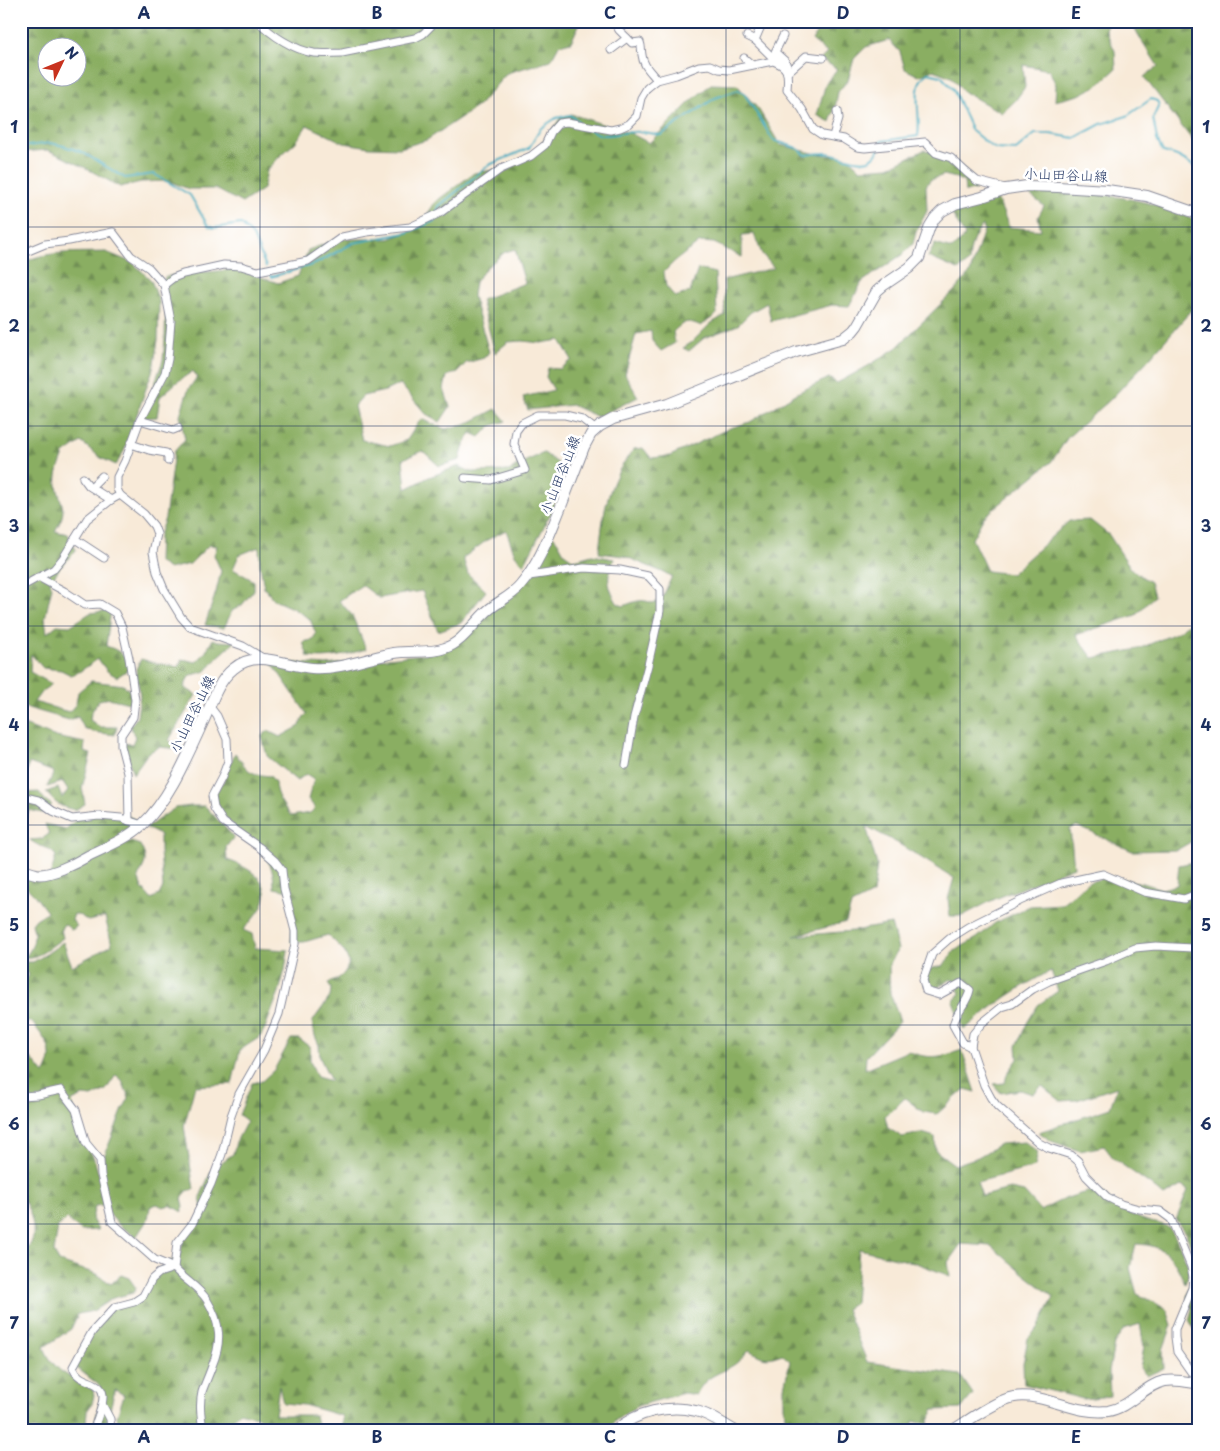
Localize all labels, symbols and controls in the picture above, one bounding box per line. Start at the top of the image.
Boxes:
text: A [138,0,151,24]
text: B [372,0,383,24]
text: C [604,0,616,24]
text: D [837,0,849,24]
text: E [1071,0,1081,24]
north arrow [38,38,88,88]
text: N [60,42,83,64]
text: 1 [10,114,18,138]
text: 1 [1202,114,1210,138]
street label: 小山田谷山線 [1024,163,1108,186]
text: 2 [8,313,20,337]
text: 2 [1200,313,1212,337]
street label: 小山田谷山線 [534,432,585,518]
text: 3 [9,513,19,537]
text: 3 [1201,513,1211,537]
street label: 小山田谷山線 [164,671,219,756]
text: 4 [9,712,20,736]
text: 4 [1201,712,1212,736]
text: 5 [9,912,19,936]
text: 5 [1201,912,1211,936]
text: 6 [8,1111,20,1135]
text: 6 [1200,1111,1212,1135]
text: 7 [9,1310,19,1334]
text: 7 [1201,1310,1211,1334]
text: A [138,1424,151,1448]
text: B [372,1424,383,1448]
text: C [604,1424,616,1448]
text: D [837,1424,849,1448]
text: E [1071,1424,1081,1448]

